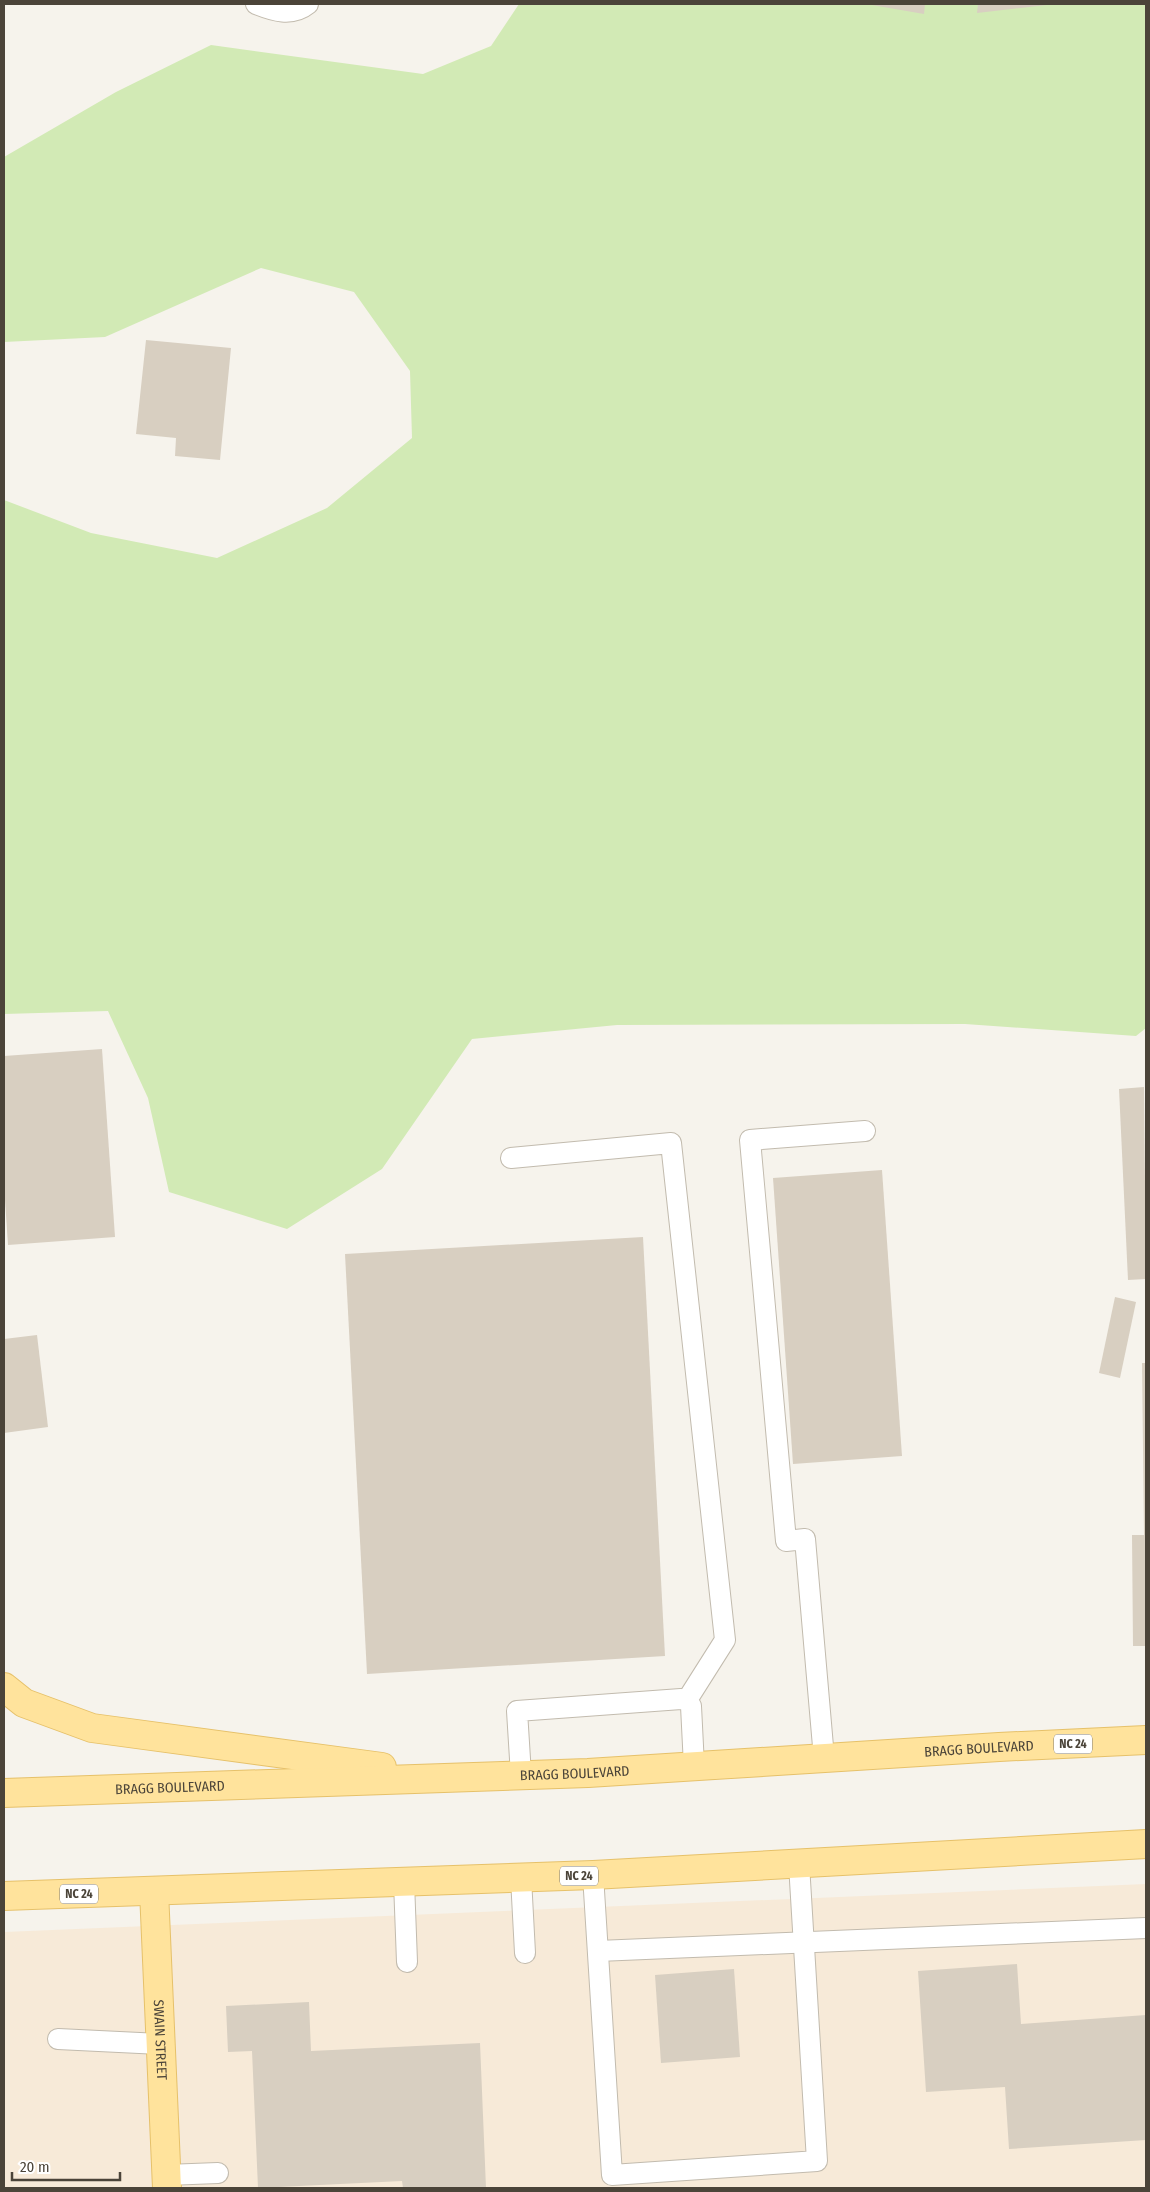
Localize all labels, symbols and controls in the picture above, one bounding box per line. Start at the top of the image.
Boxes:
road number: NC 24 [1054,1735,1092,1754]
street label: BRAGG BOULEVARD [924,1737,1034,1761]
street label: BRAGG BOULEVARD [520,1762,630,1784]
street label: BRAGG BOULEVARD [115,1777,225,1798]
road number: NC 24 [560,1866,598,1885]
road number: NC 24 [60,1885,98,1904]
street label: SWAIN STREET [150,1999,170,2081]
scale bar [12,2150,120,2182]
text: 20 m [20,2158,50,2176]

